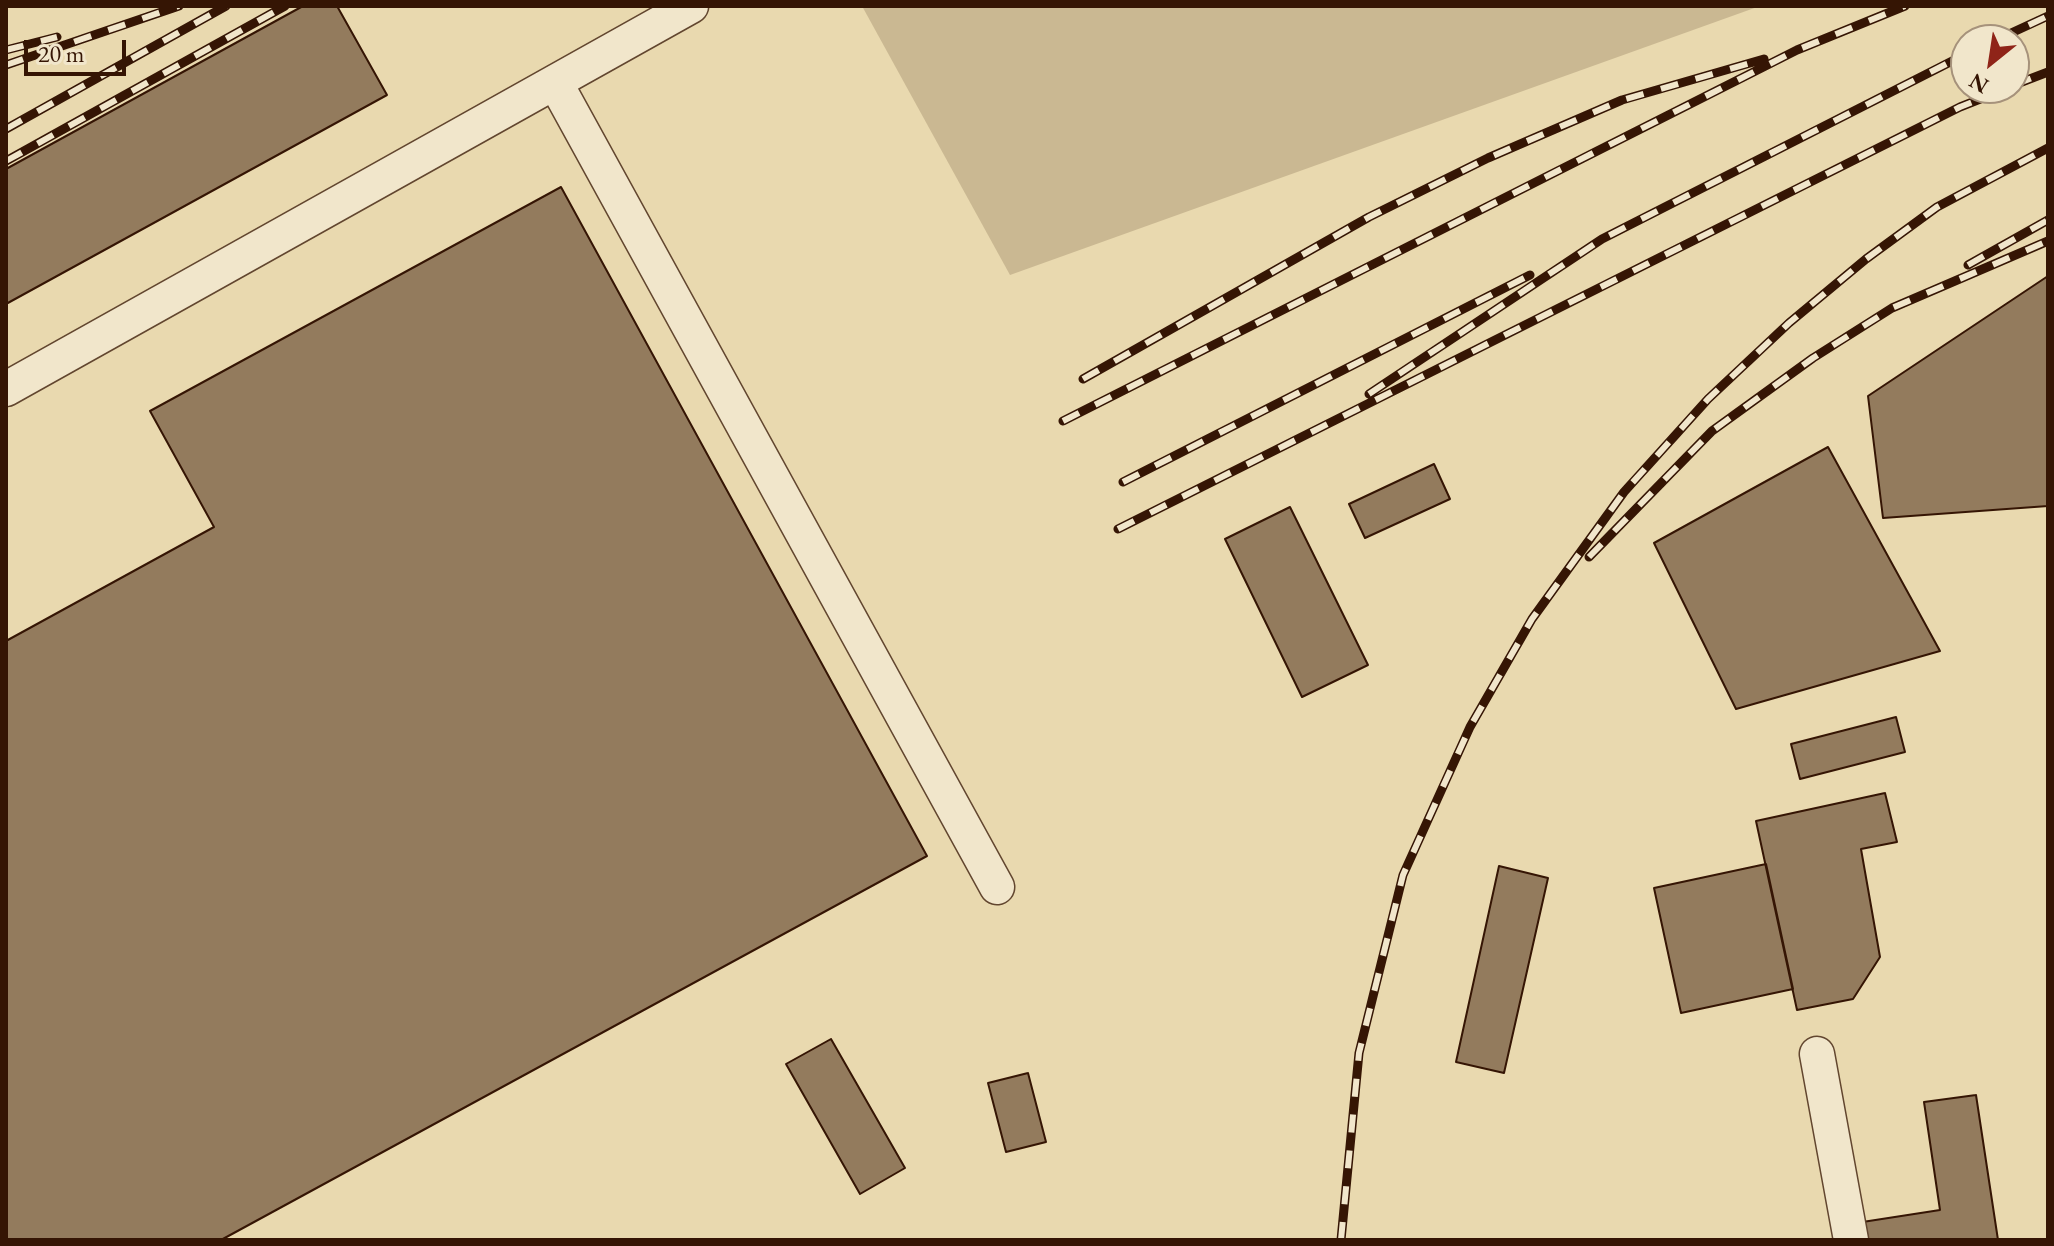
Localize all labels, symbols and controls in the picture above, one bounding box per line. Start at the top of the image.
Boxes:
scale bar [28,24,130,74]
north arrow [1950,24,2030,104]
text: 20 m [38,38,85,69]
text: N [1964,66,1994,100]

